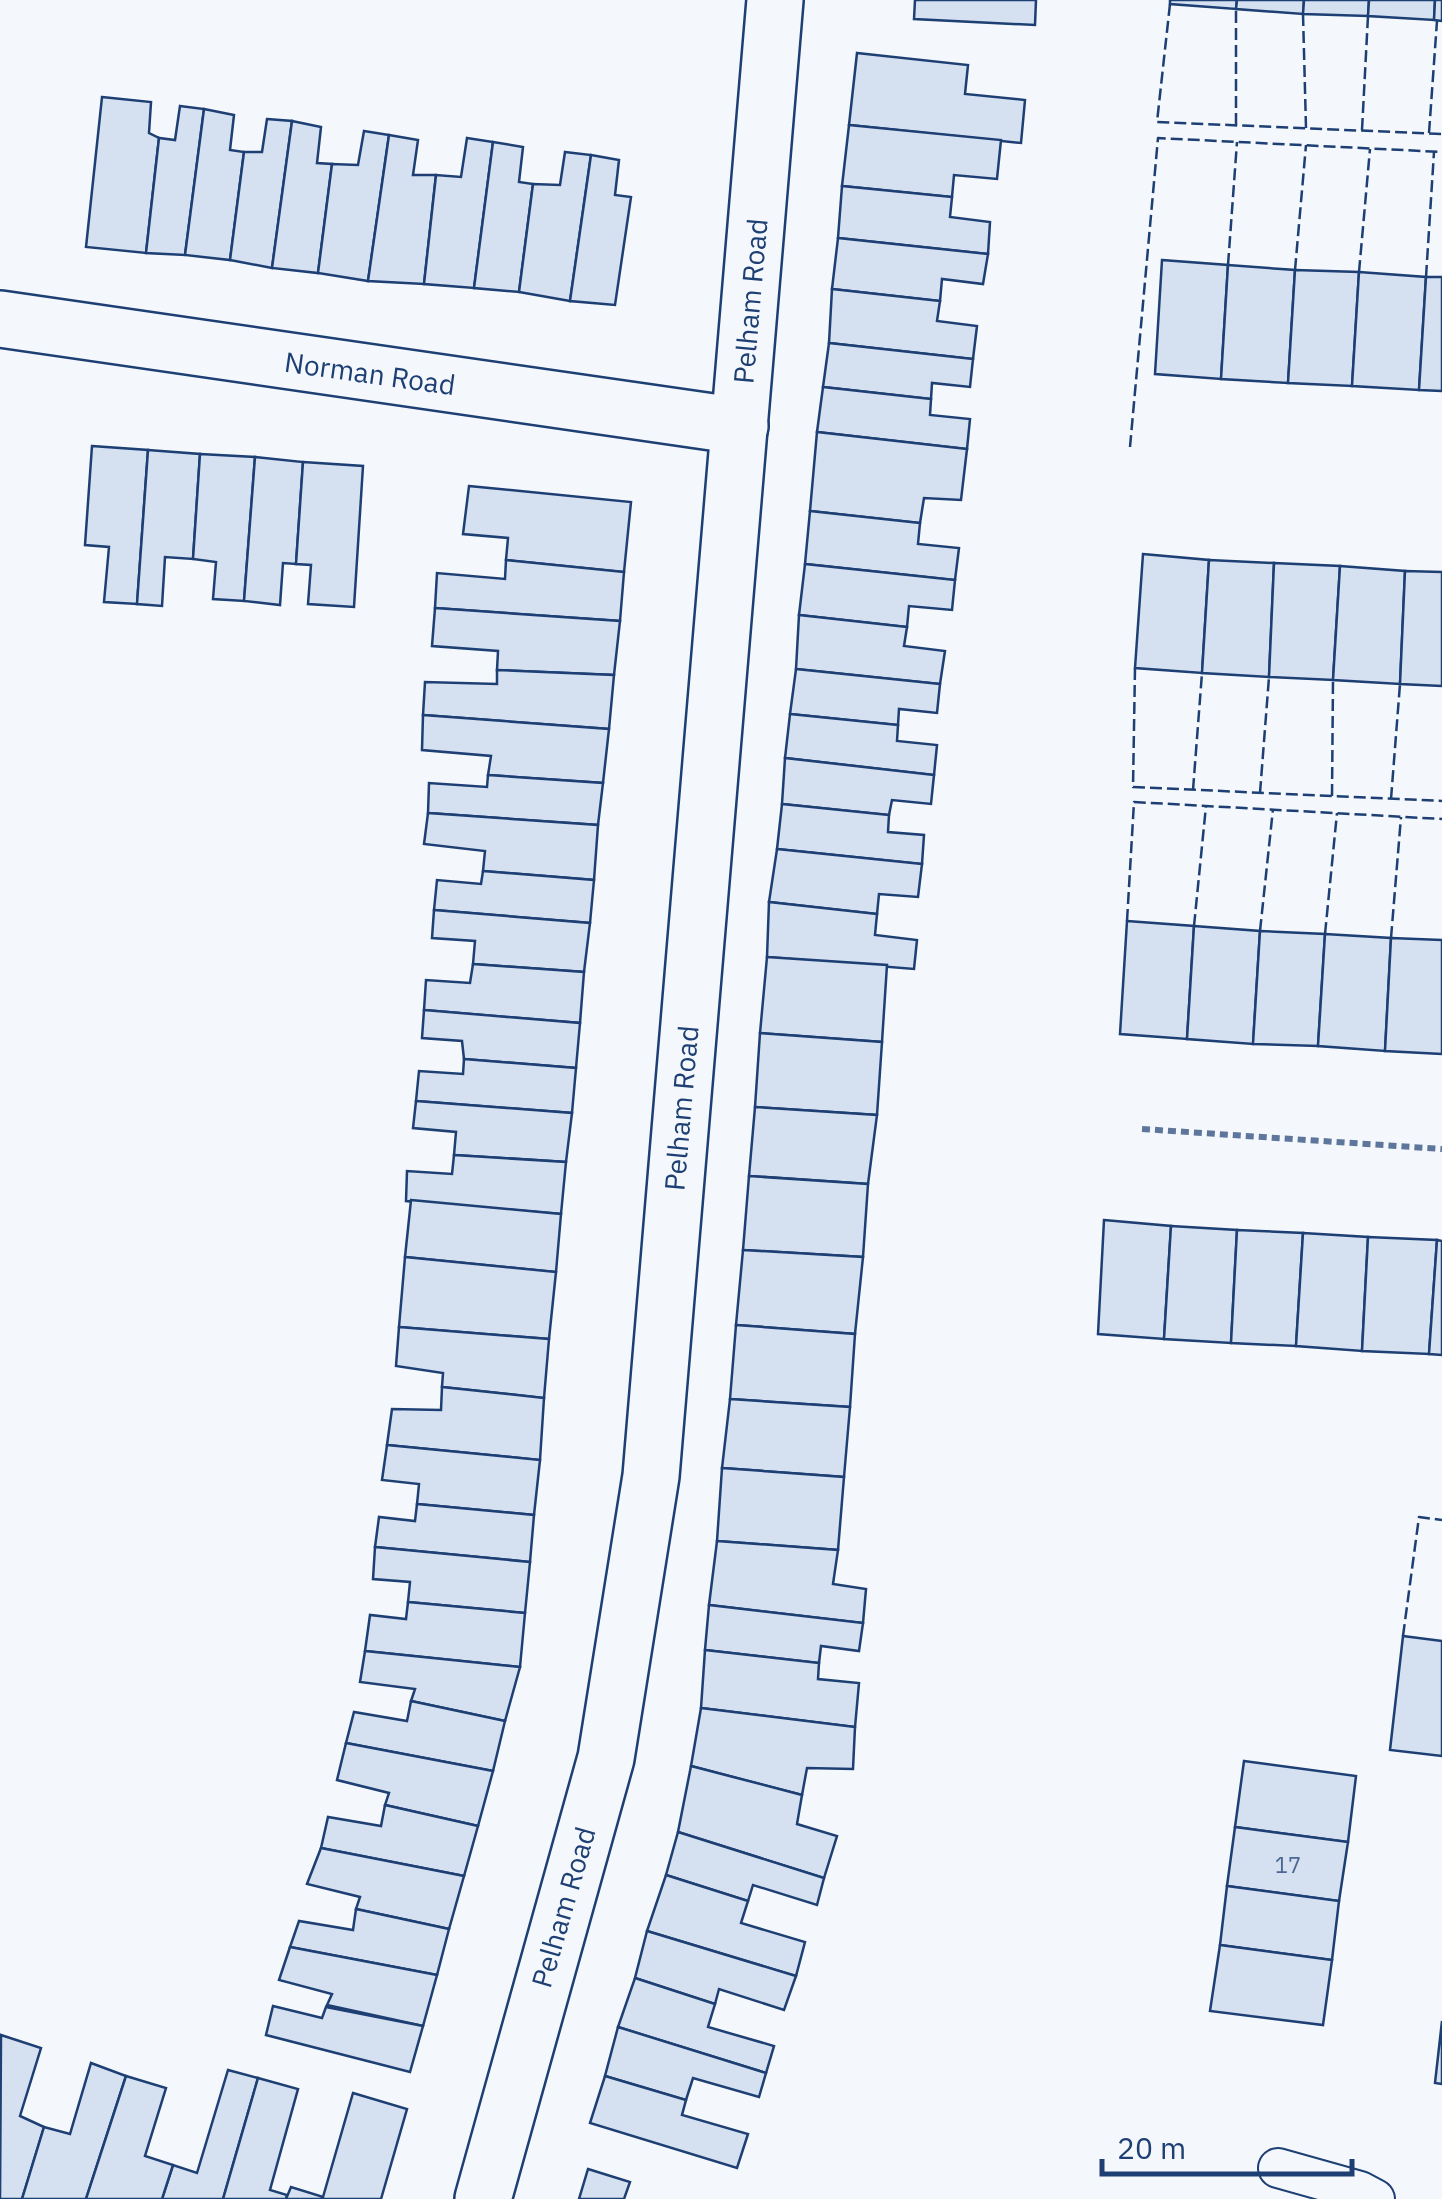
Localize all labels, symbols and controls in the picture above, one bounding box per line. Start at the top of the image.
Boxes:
street label: Pelham Road [724,217,776,385]
street label: Norman Road [282,343,458,403]
street label: Pelham Road [655,1024,707,1192]
street label: Pelham Road [522,1822,604,1992]
house number: 17 [1275,1850,1301,1879]
scale bar [1102,2114,1352,2176]
text: 20 m [1117,2128,1186,2167]

